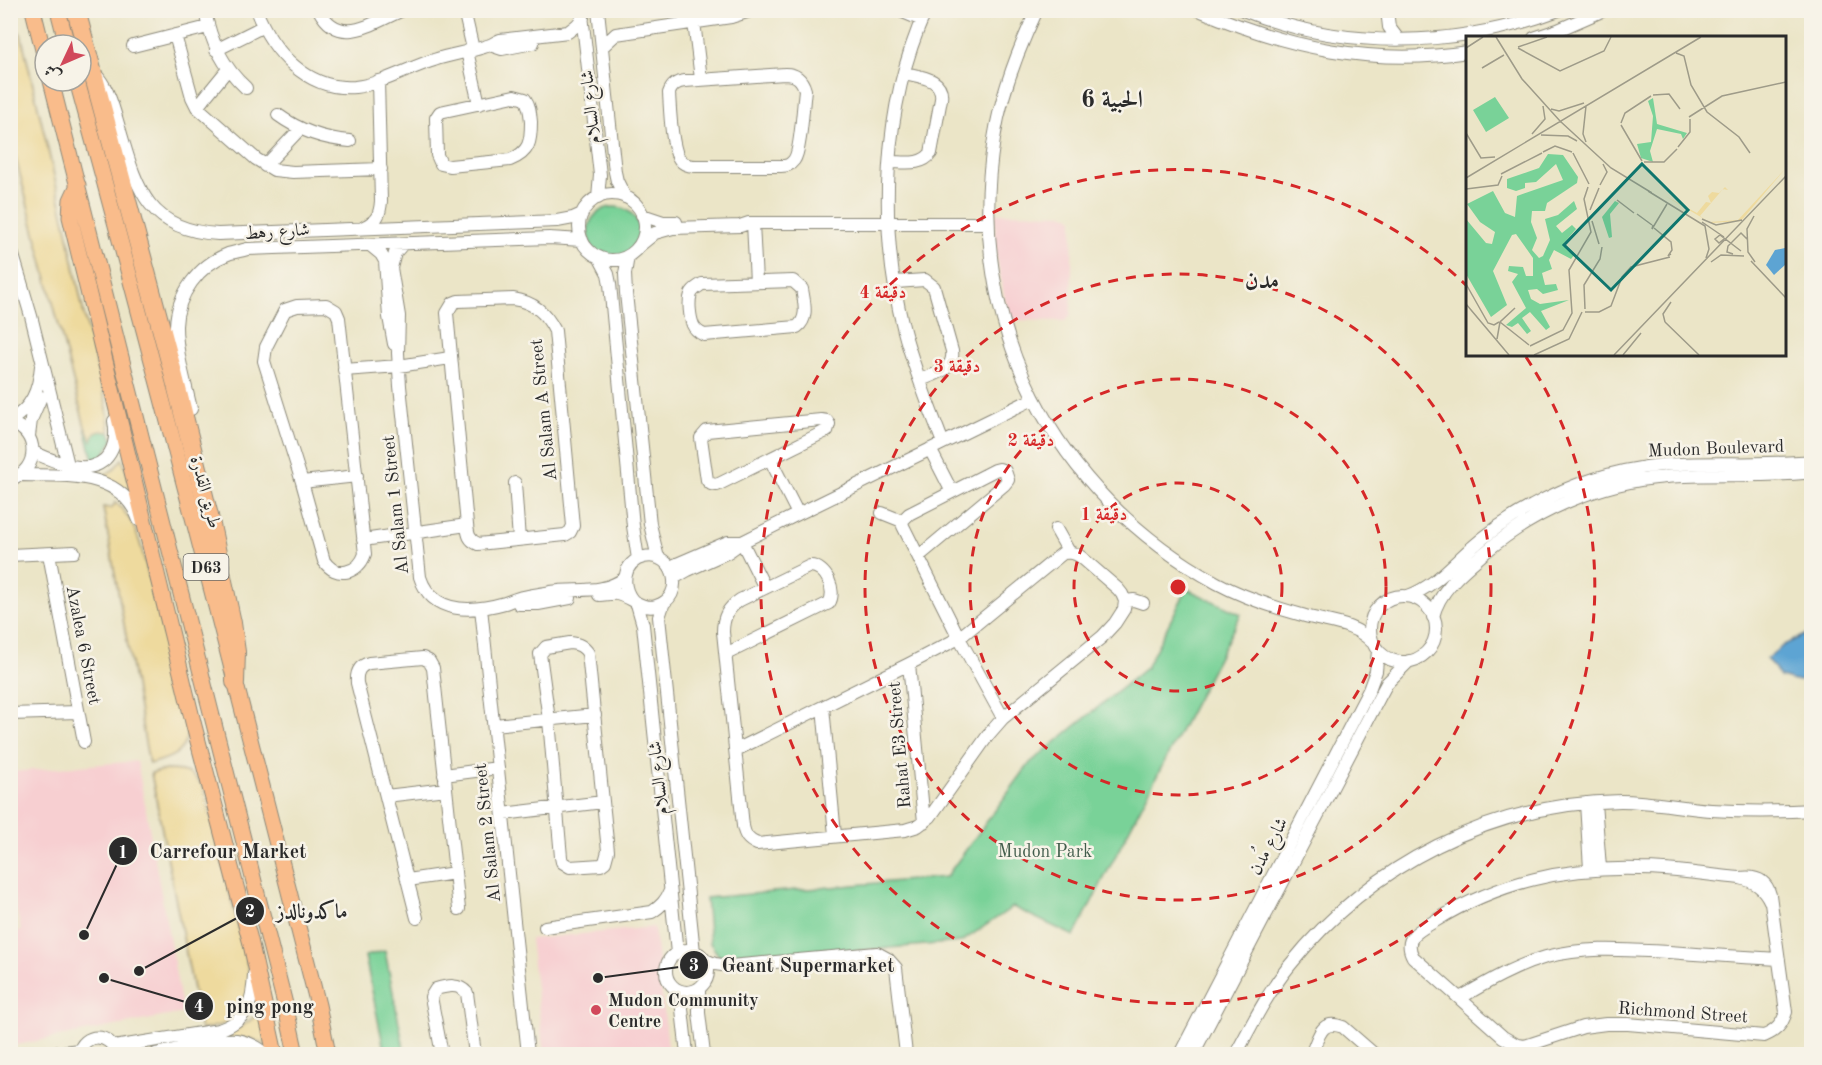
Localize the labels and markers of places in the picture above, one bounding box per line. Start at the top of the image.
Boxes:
centre of rings [1168,577,1188,597]
callout: Carrefour Market [108,832,319,870]
callout: ماكدونالدز [235,892,359,930]
callout: Geant Supermarket [679,946,906,984]
callout: ping pong [184,987,326,1025]
place label: Mudon Community Centre [608,992,759,1031]
marker: Mudon Community Centre [589,1003,603,1017]

